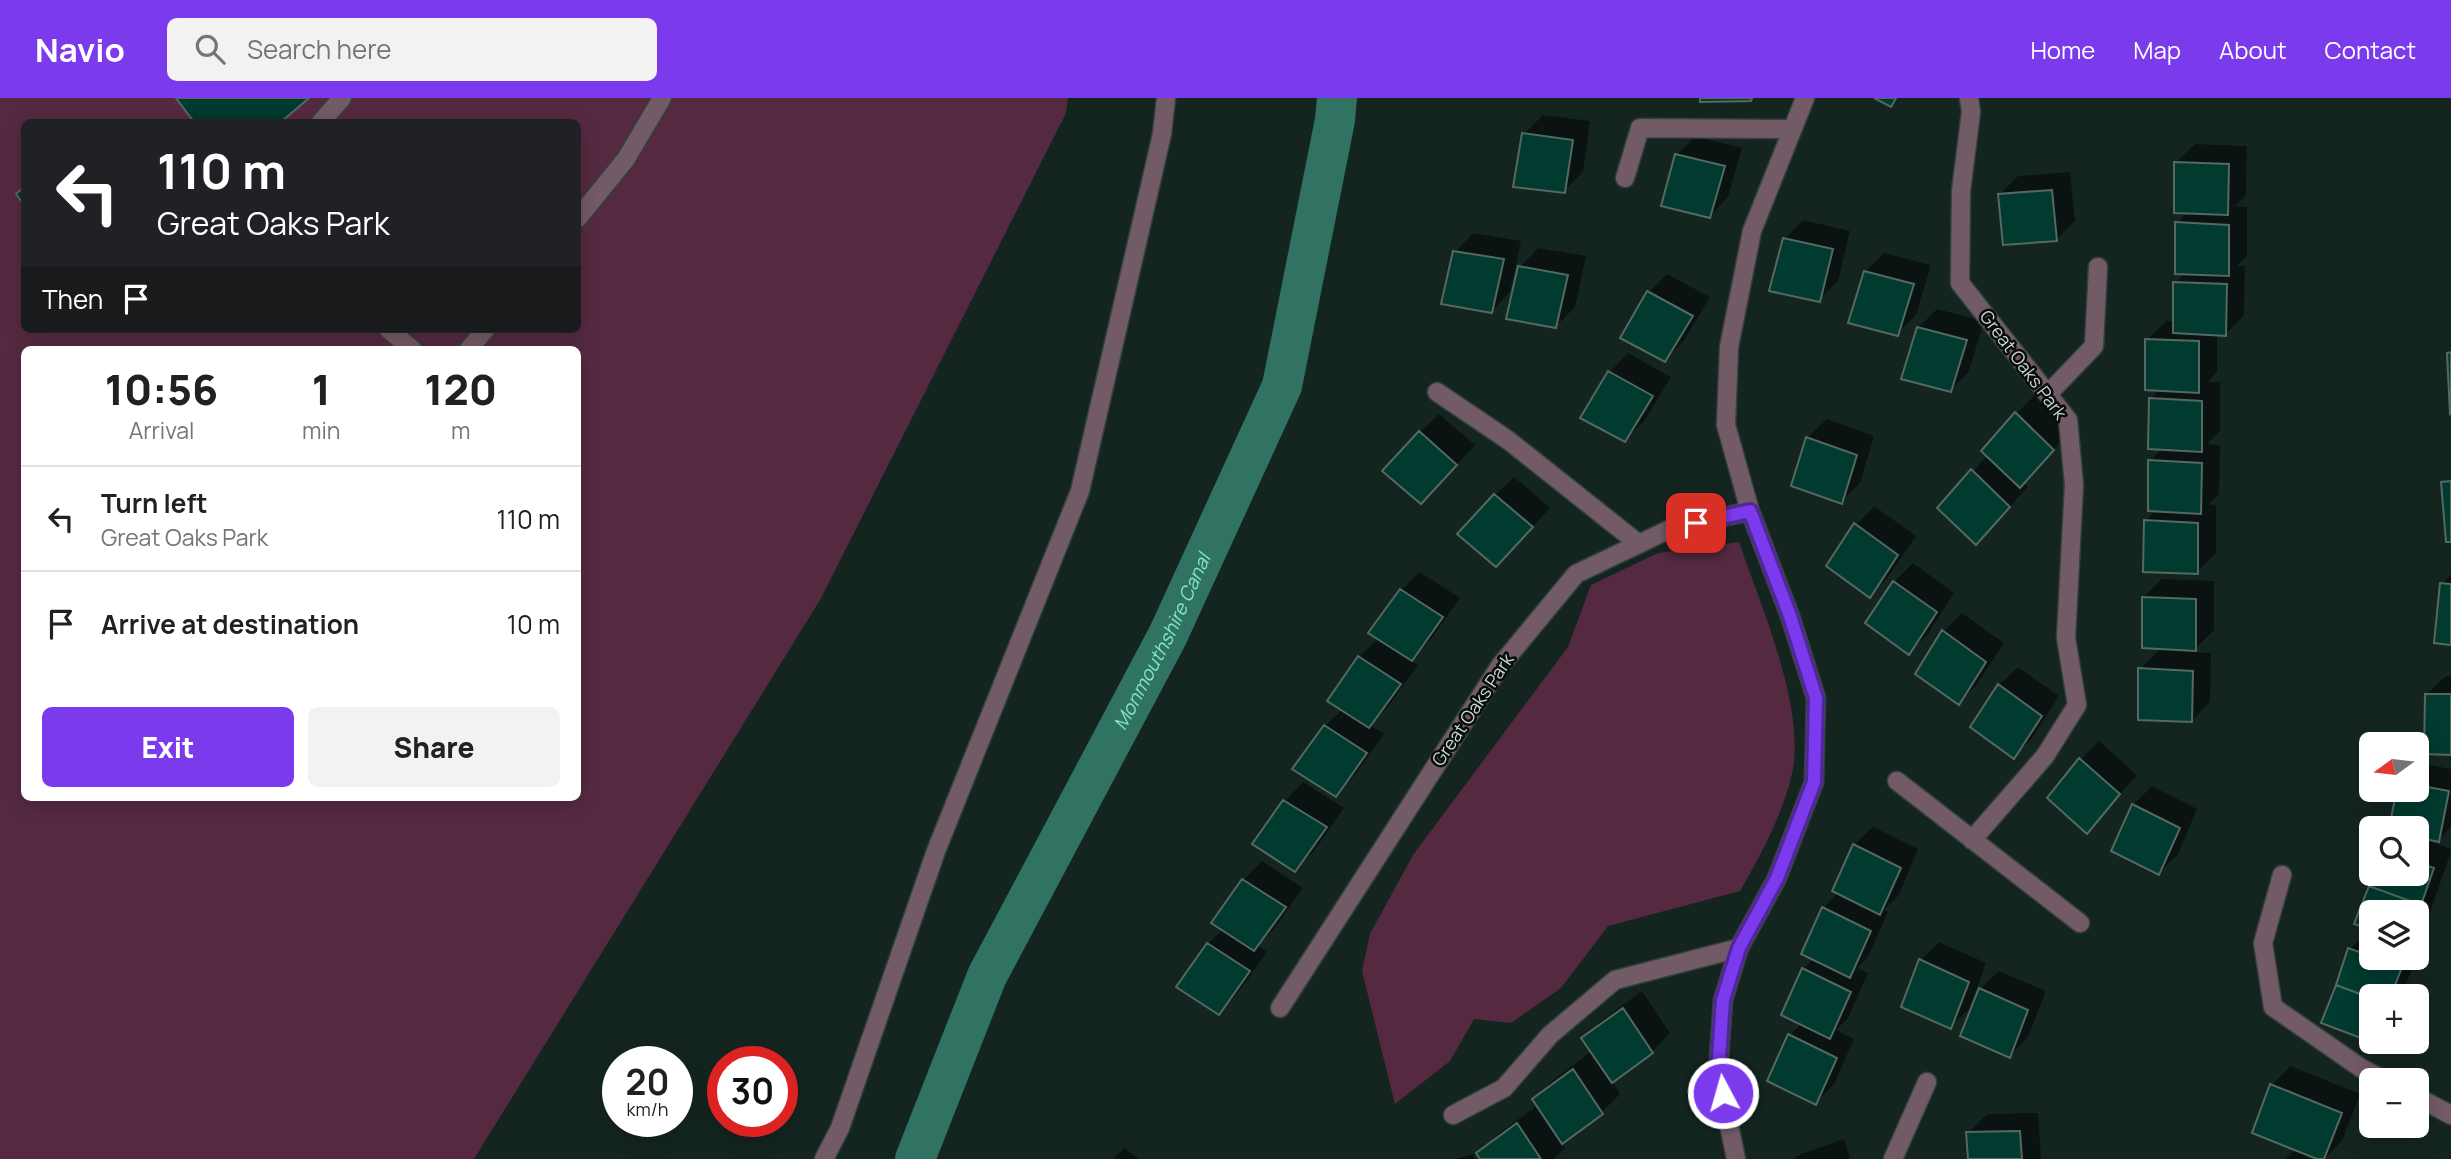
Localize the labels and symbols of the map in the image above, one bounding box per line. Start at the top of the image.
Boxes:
street label: Great Oaks Park [1975,305,2073,425]
pin [1666,493,1726,553]
water label: Monmouthshire Canal [1107,547,1218,734]
street label: Great Oaks Park [1426,648,1519,770]
north arrow [2359,732,2429,802]
speed limit sign: 30 [707,1046,798,1137]
position arrow [1686,1056,1760,1130]

